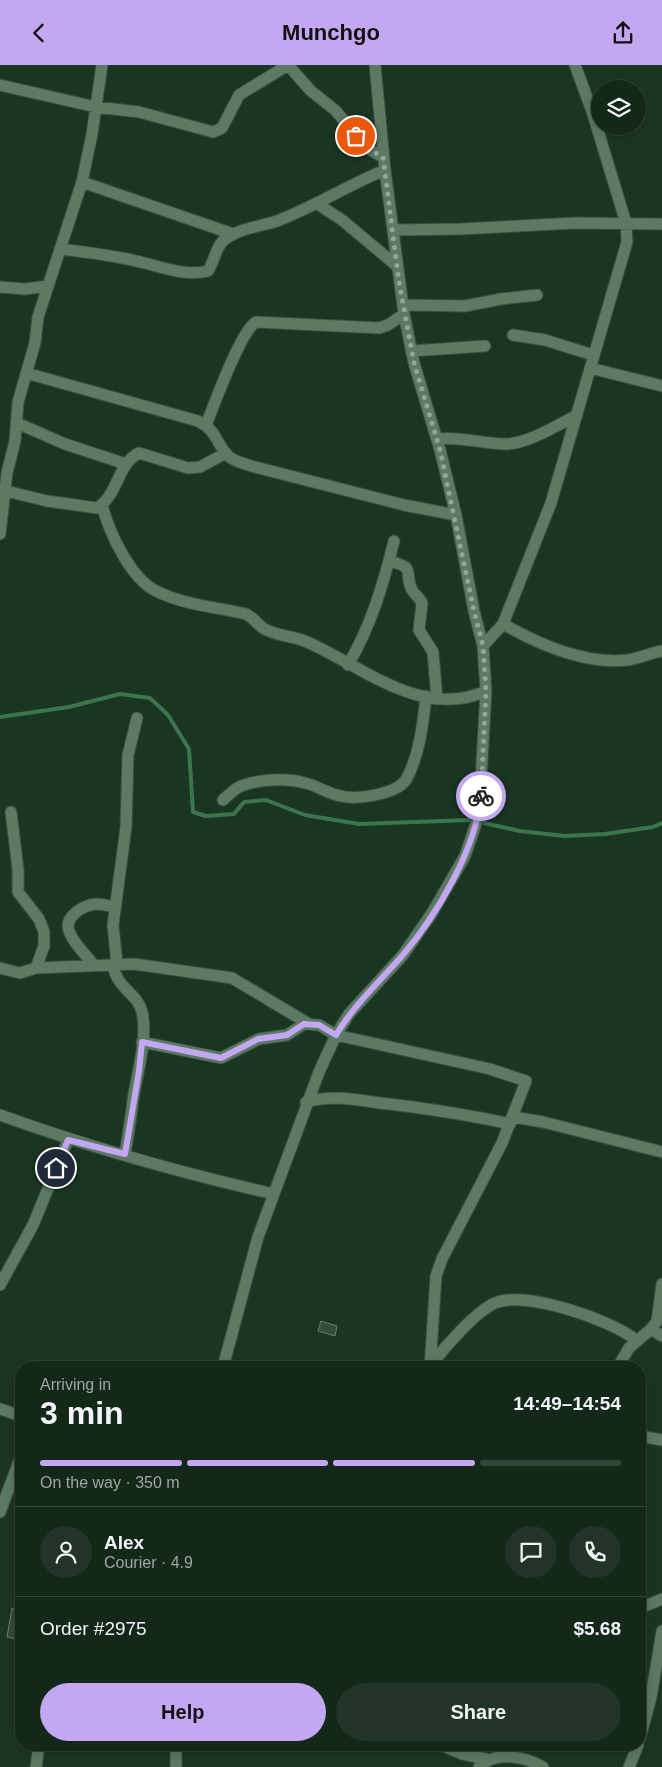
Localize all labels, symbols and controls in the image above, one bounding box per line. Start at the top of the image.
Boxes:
icon: back [25,19,53,47]
icon: share [609,19,637,47]
text: Munchgo [282,20,380,45]
map controls [591,80,646,135]
button: layers [591,80,646,135]
pin [335,115,377,157]
icon: bag [342,122,370,150]
courier [456,771,506,821]
icon: bike [467,782,495,810]
pin [35,1147,77,1189]
icon: home [42,1154,70,1182]
text: Arriving in [40,1376,111,1393]
text: 14:49–14:54 [513,1393,621,1414]
text: 3 min [40,1395,124,1431]
text: On the way · 350 m [40,1474,180,1491]
button: person [40,1526,92,1578]
button: chat [505,1526,557,1578]
button: phone [569,1526,621,1578]
text: Alex [104,1532,144,1553]
text: Courier · 4.9 [104,1554,193,1571]
text: Order #2975 [40,1618,147,1639]
text: $5.68 [573,1618,621,1639]
button: Help [40,1683,326,1741]
button: Share [336,1683,621,1741]

